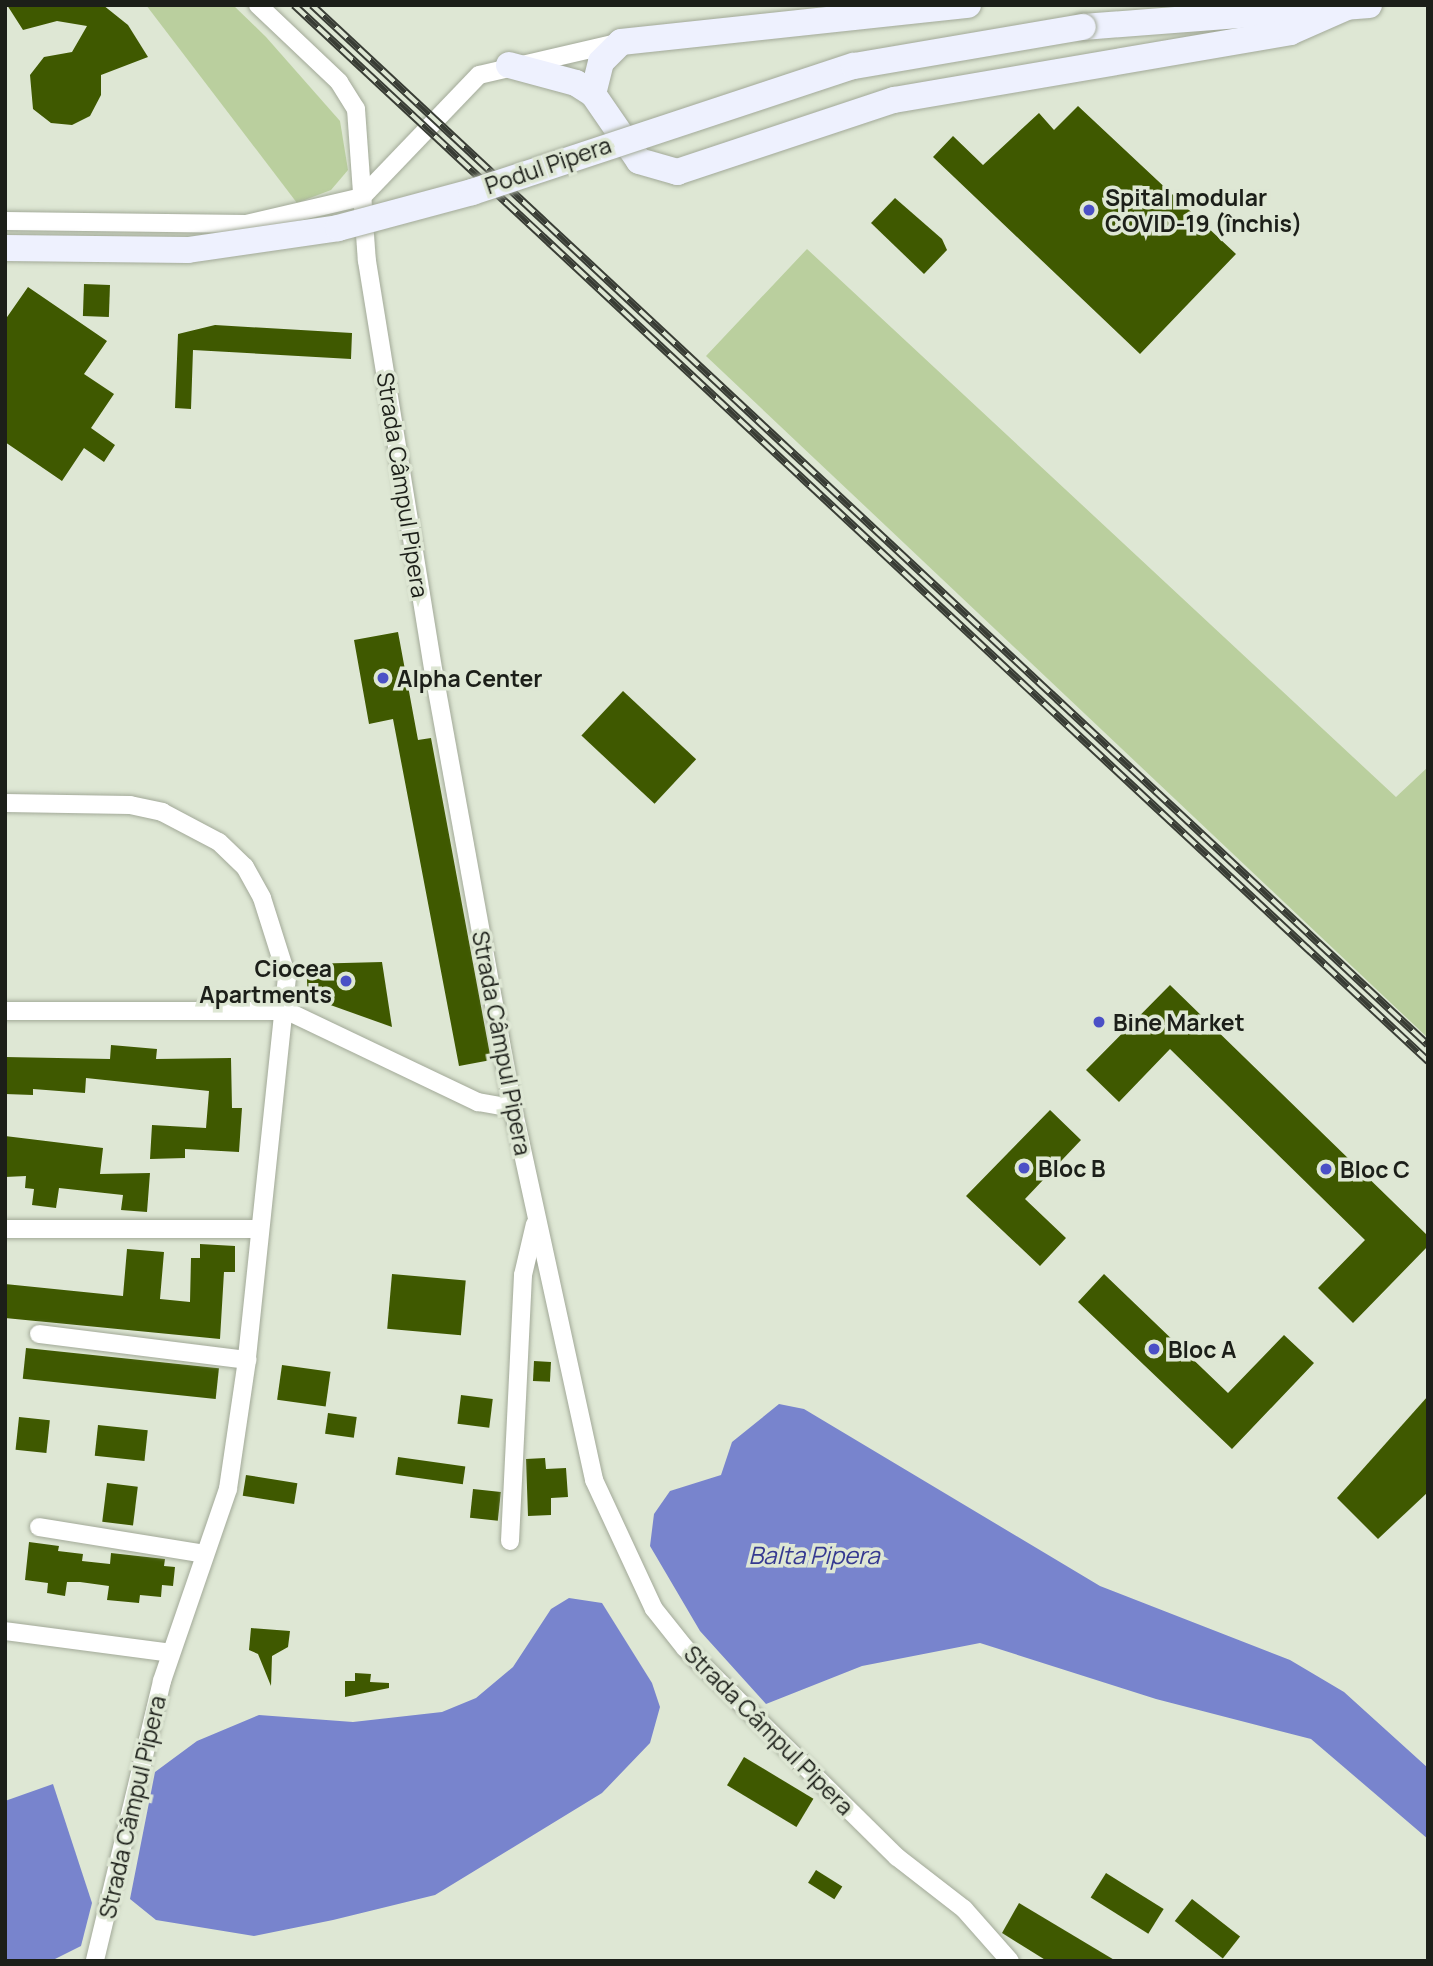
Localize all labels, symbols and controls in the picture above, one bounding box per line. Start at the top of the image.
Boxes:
street label: Podul Pipera [481,131,615,199]
place label: Spital modular COVID-19 (închis) [1105,183,1302,237]
marker: Spital modular COVID-19 (închis) [1079,200,1099,220]
street label: Strada Câmpul Pipera [372,370,434,600]
place label: Alpha Center [397,664,542,692]
marker: Alpha Center [375,670,391,686]
street label: Strada Câmpul Pipera [467,929,537,1157]
place label: Ciocea Apartments [199,954,332,1008]
marker: Ciocea Apartments [338,973,354,989]
place label: Bine Market [1113,1008,1245,1036]
marker: Bine Market [1091,1014,1107,1030]
place label: Bloc B [1038,1154,1106,1182]
place label: Bloc C [1340,1155,1410,1183]
marker: Bloc B [1016,1160,1032,1176]
marker: Bloc C [1318,1161,1334,1177]
place label: Bloc A [1168,1335,1236,1363]
marker: Bloc A [1146,1341,1162,1357]
water label: Balta Pipera [748,1541,880,1569]
street label: Strada Câmpul Pipera [679,1640,859,1820]
street label: Strada Câmpul Pipera [93,1693,171,1921]

